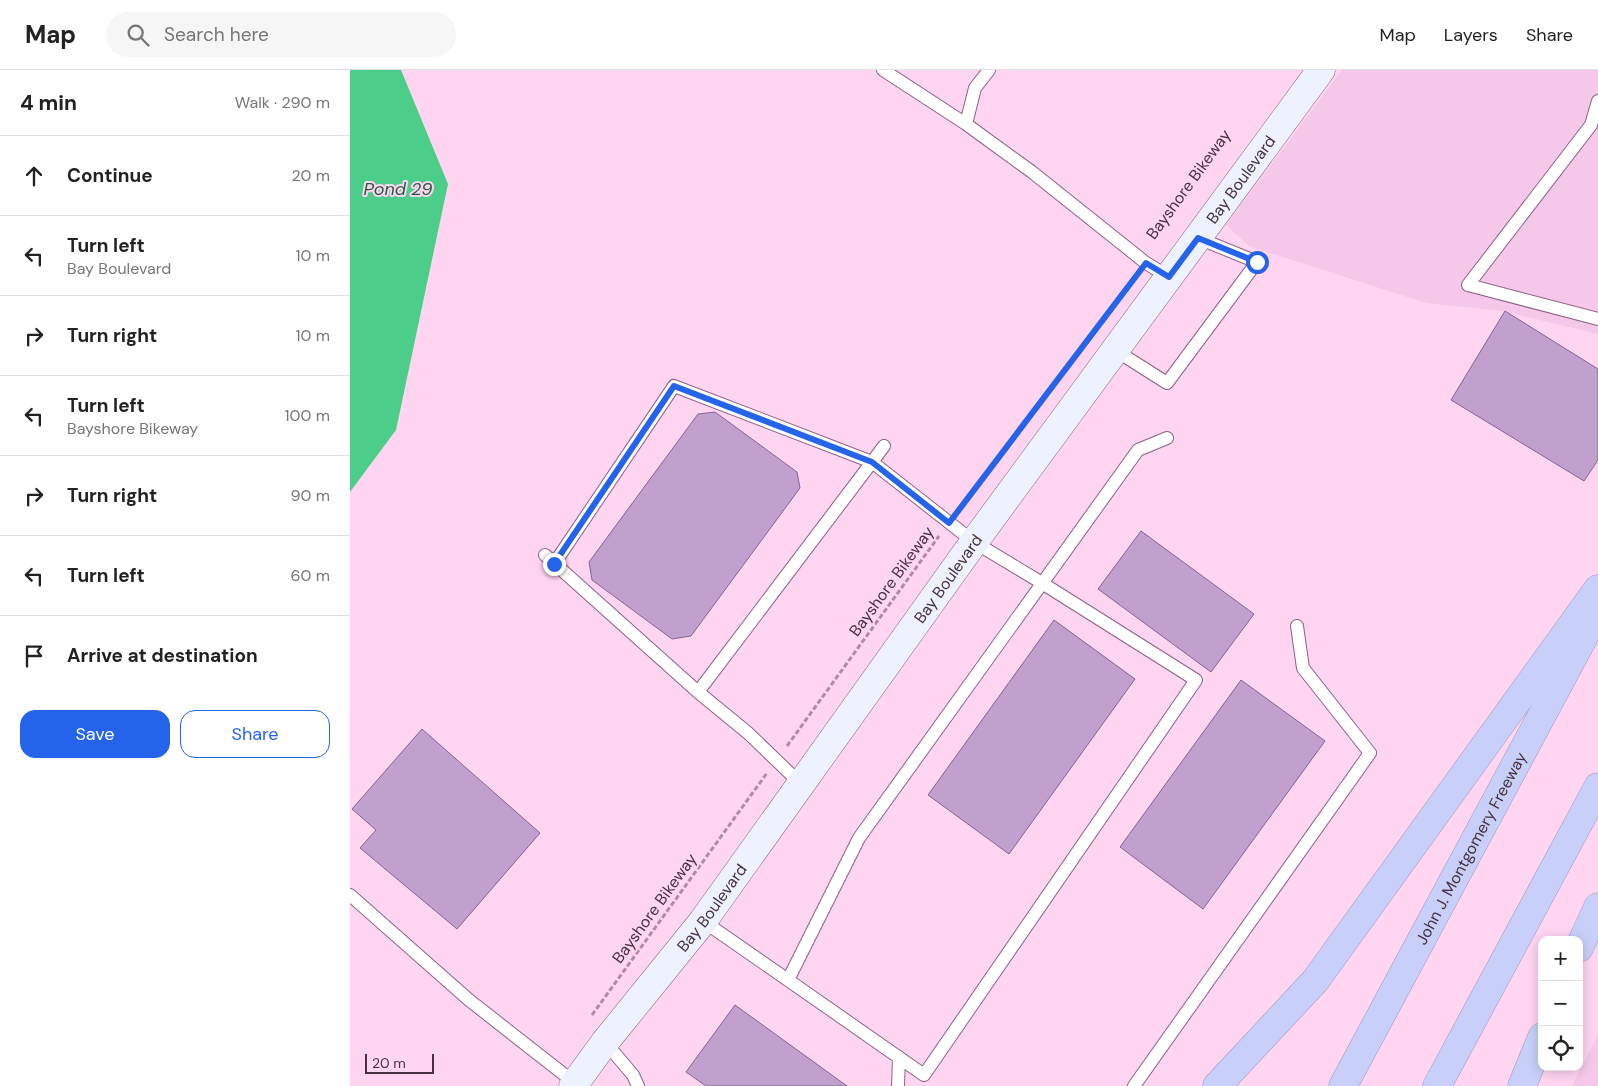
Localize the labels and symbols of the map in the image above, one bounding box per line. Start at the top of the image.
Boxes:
street label: Bayshore Bikeway [1141,125,1236,244]
street label: Bay Boulevard [1202,131,1280,228]
water label: Pond 29 [364,177,432,201]
route start [1246,251,1269,274]
street label: Bayshore Bikeway [844,522,939,641]
street label: Bay Boulevard [909,530,987,628]
route end [543,553,566,576]
street label: John J. Montgomery Freeway [1411,748,1531,948]
street label: Bayshore Bikeway [607,849,702,968]
street label: Bay Boulevard [672,860,752,956]
scale bar [365,1051,434,1074]

